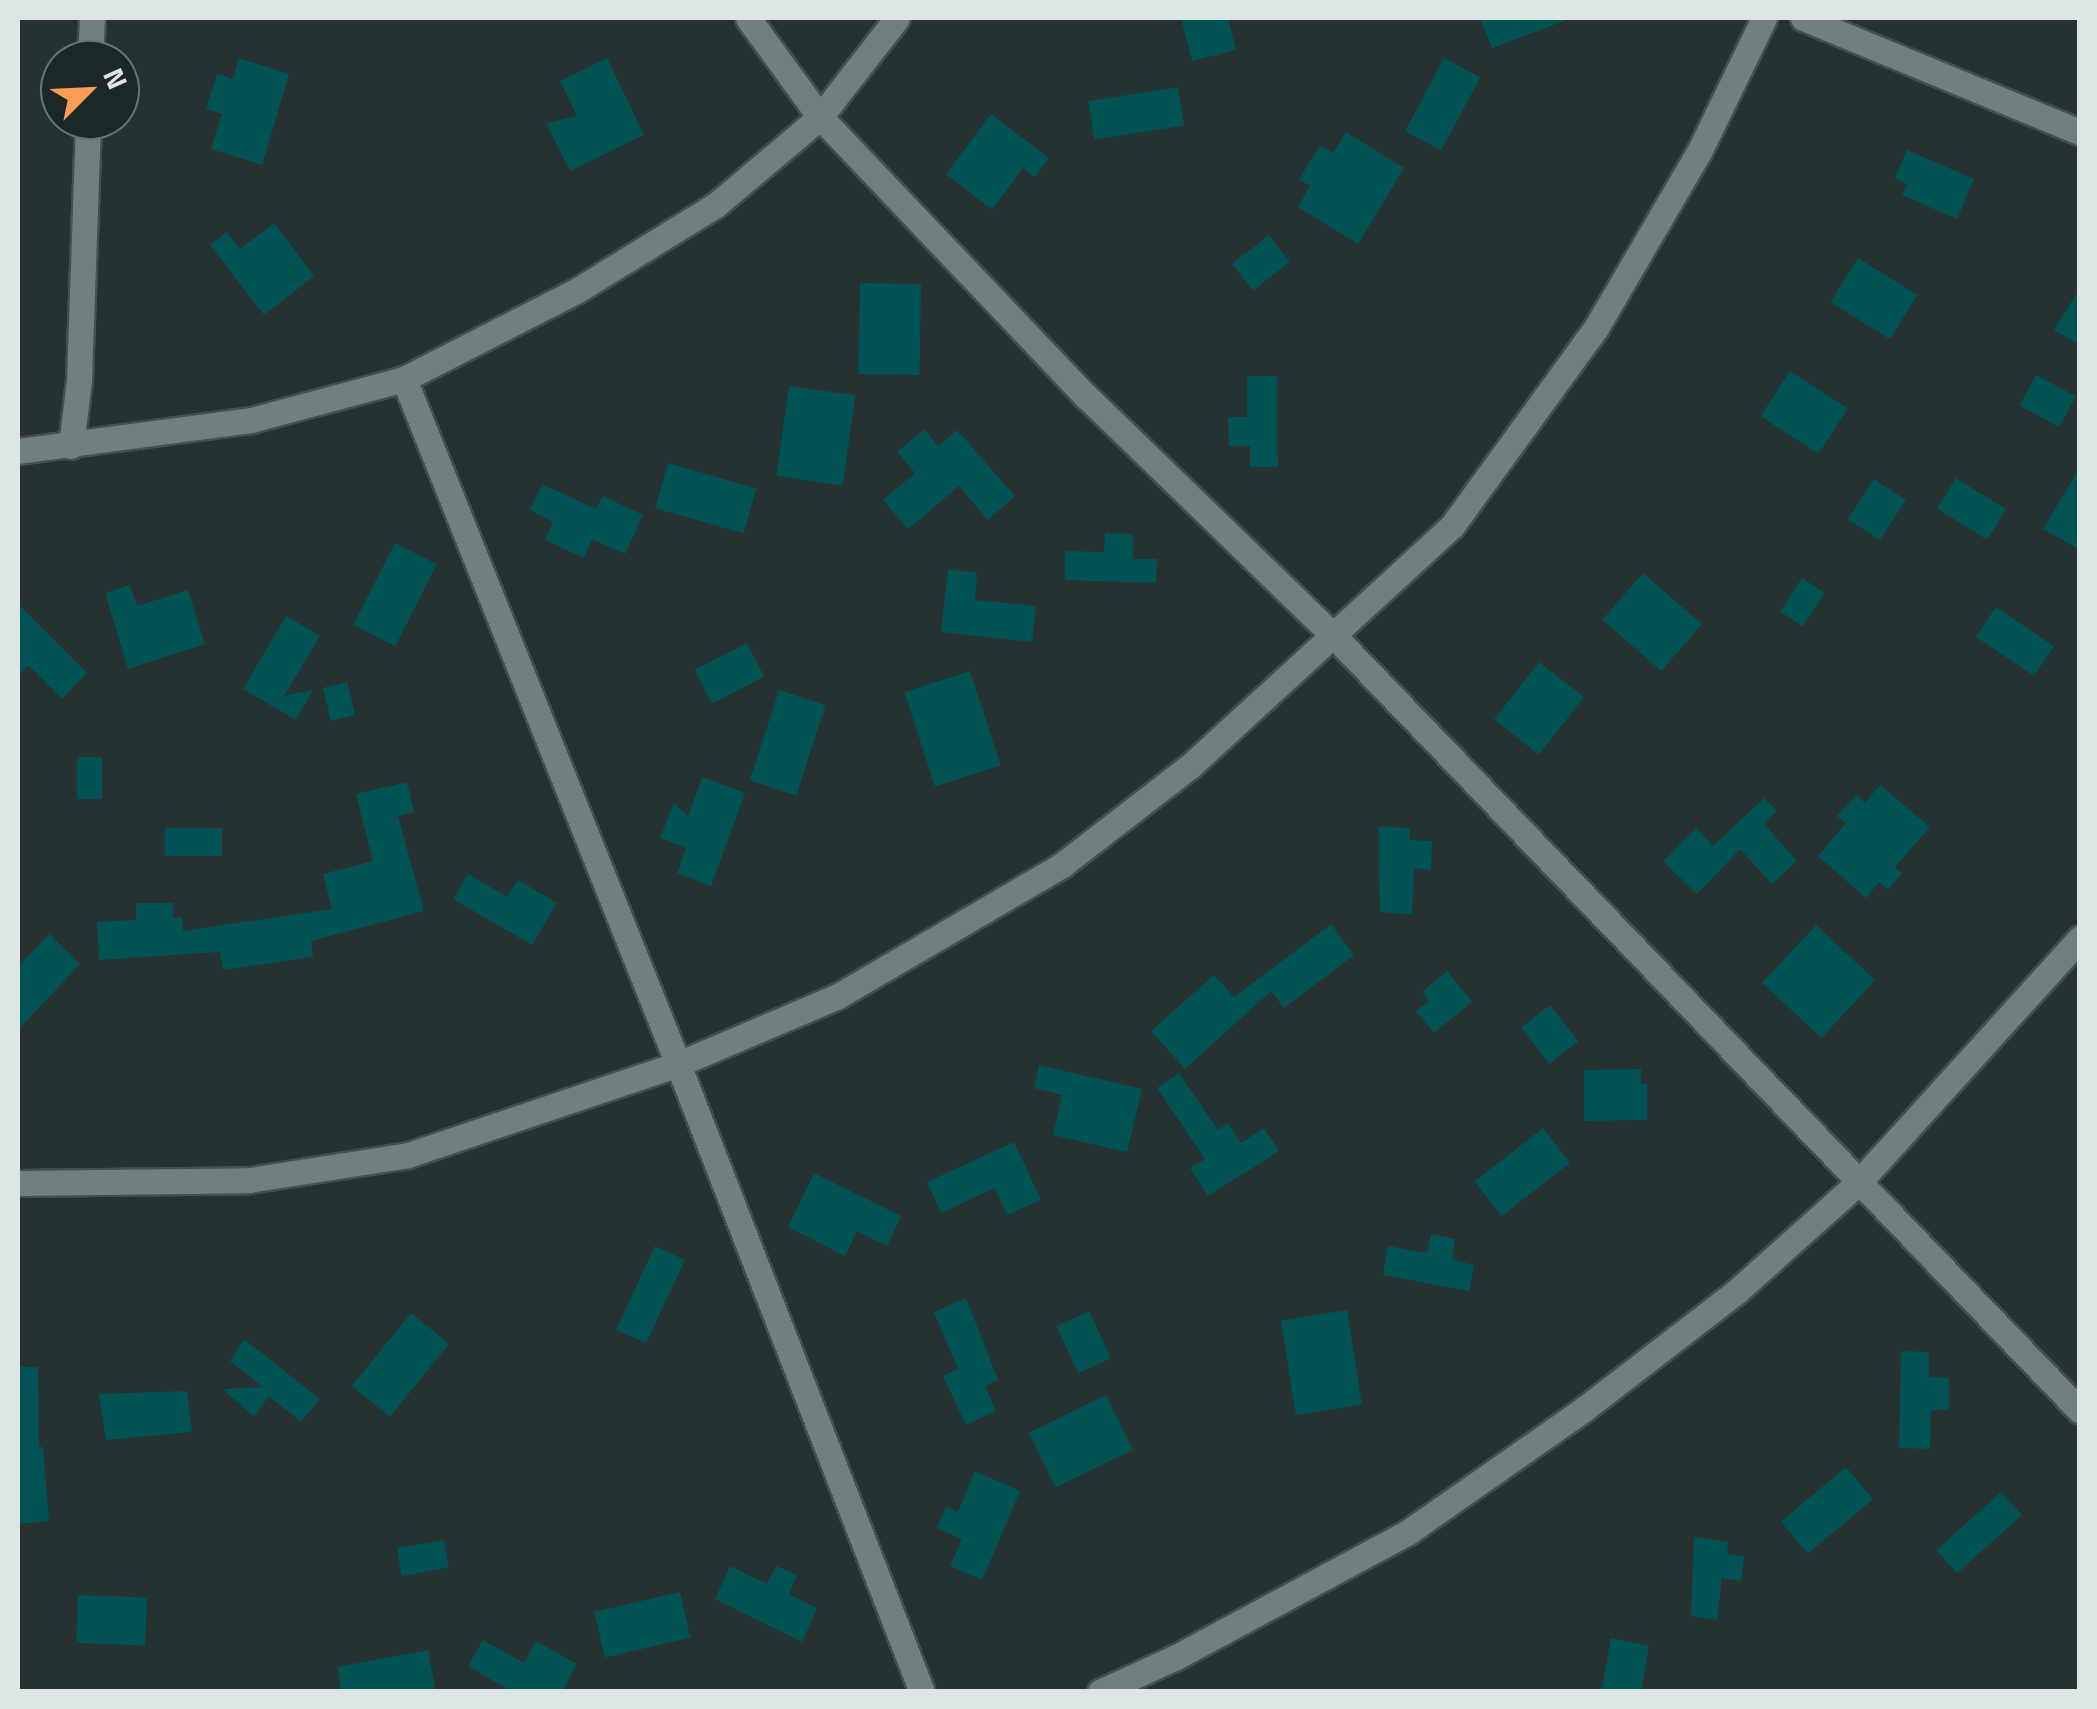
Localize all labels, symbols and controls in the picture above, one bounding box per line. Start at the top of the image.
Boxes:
north arrow [40,40,140,140]
text: N [92,61,140,96]

